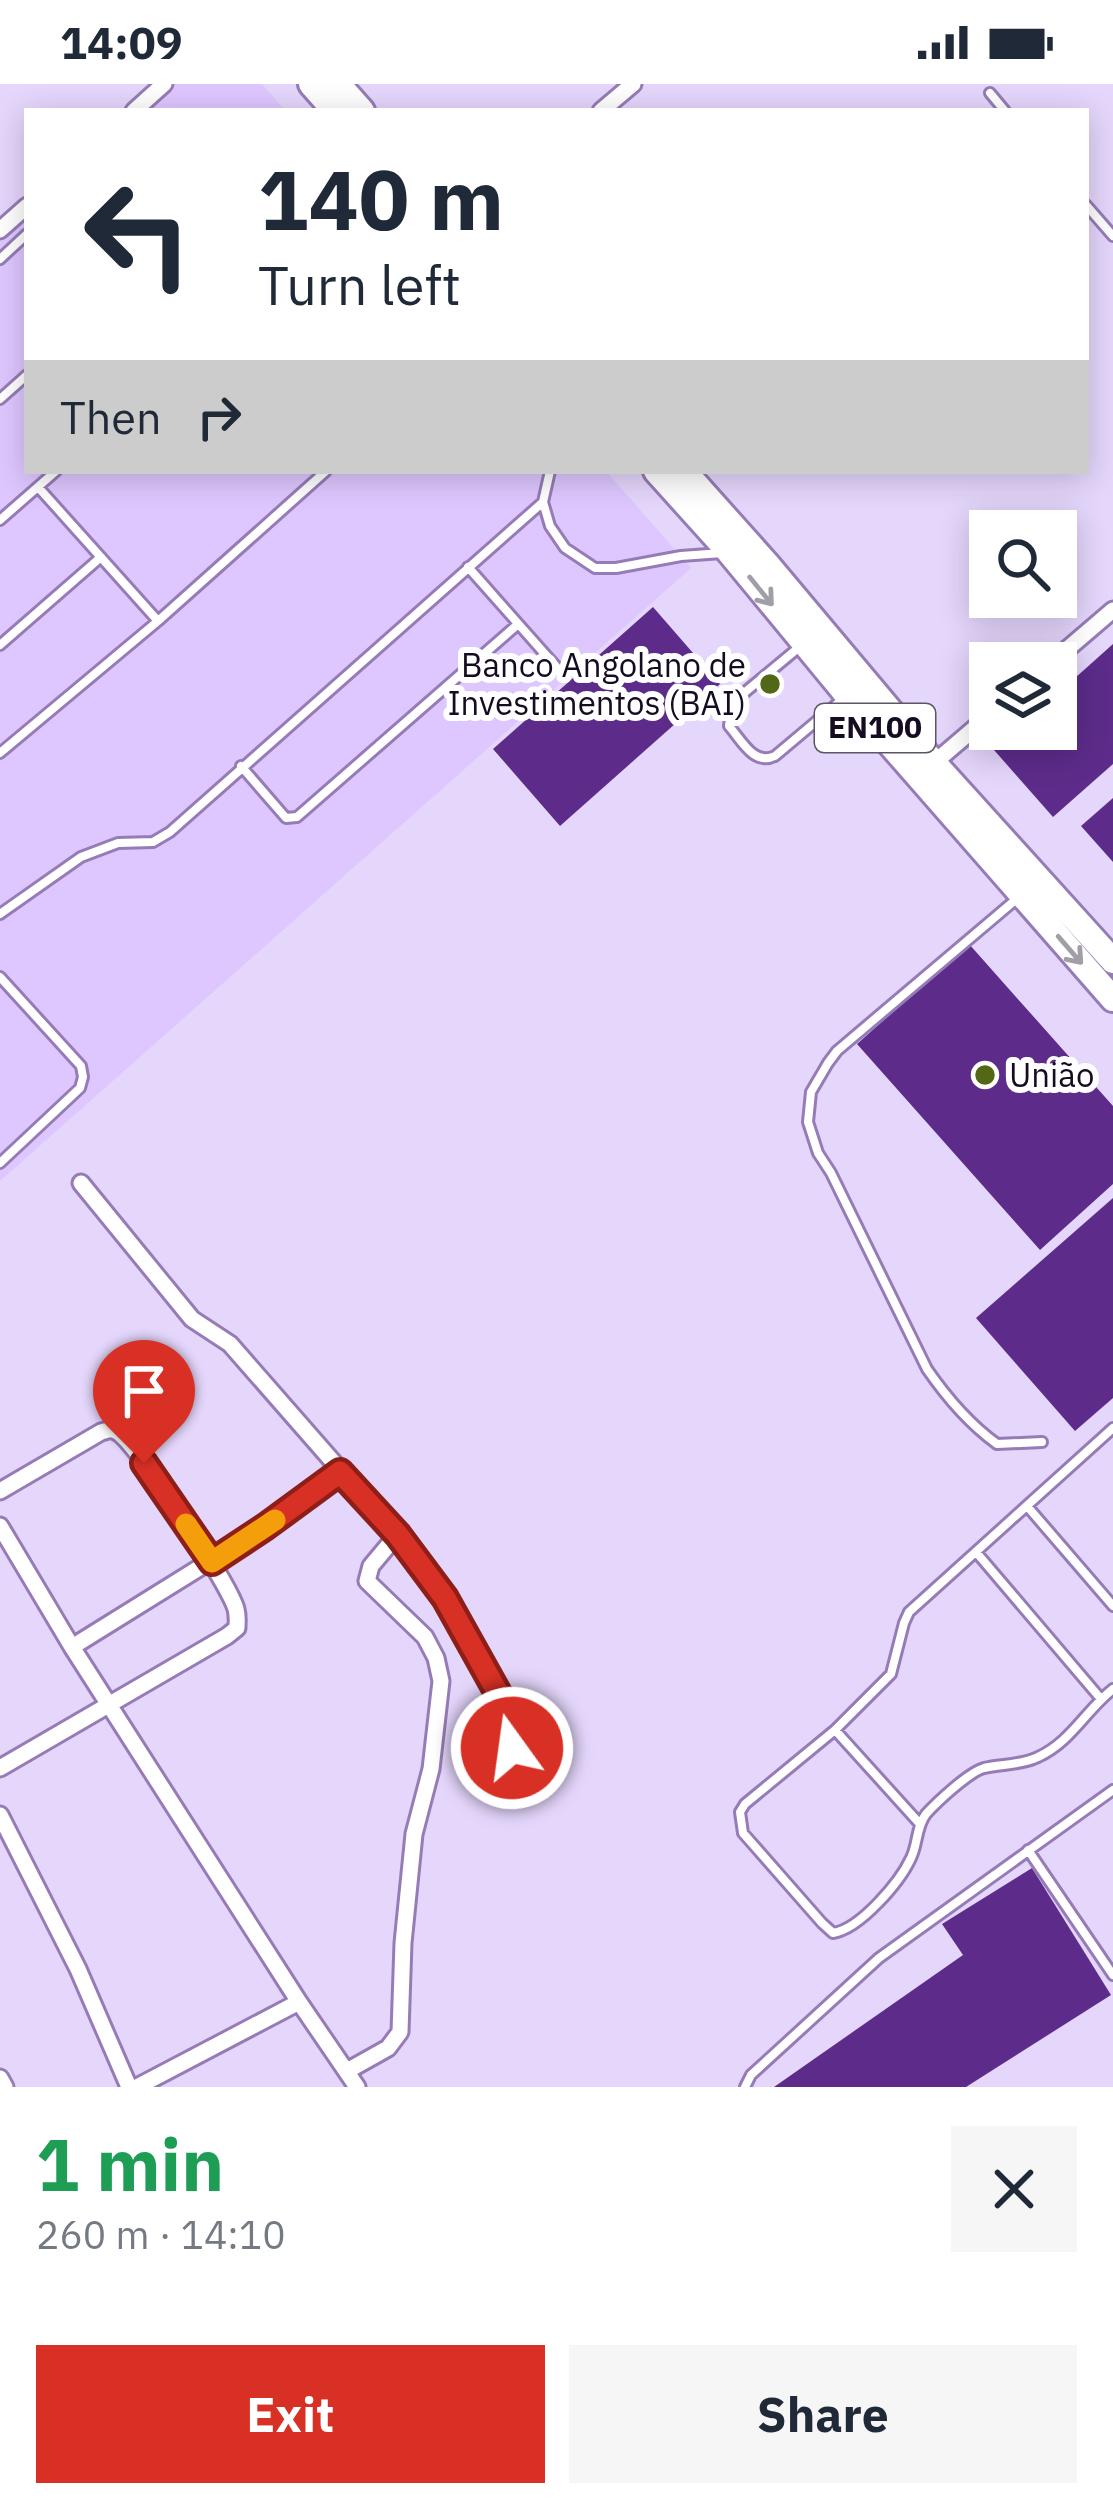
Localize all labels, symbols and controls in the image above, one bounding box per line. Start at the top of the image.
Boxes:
text: 14:09 [60,13,183,71]
text: 140 m [258,144,504,253]
icon: left [60,156,216,312]
text: Turn left [258,250,461,320]
icon: right [186,384,252,450]
text: Then [60,388,162,446]
map controls [969,510,1077,750]
button: search [969,510,1077,618]
one-way arrow [747,574,773,606]
button: layers [969,642,1077,750]
place label: Banco Angolano de Investimentos (BAI) [447,643,746,724]
marker: Banco Angolano de Investimentos (BAI) [757,671,783,697]
road number: EN100 [815,704,935,752]
one-way arrow [1056,934,1084,964]
place label: União [1009,1053,1094,1096]
marker: União [972,1062,998,1088]
pin [93,1340,195,1463]
icon: arrive [111,1358,177,1424]
position arrow [449,1685,575,1811]
text: 1 min [36,2117,224,2211]
button: close [951,2126,1077,2252]
text: 260 m · 14:10 [36,2209,286,2260]
button: Exit [36,2345,545,2483]
button: Share [569,2345,1077,2483]

